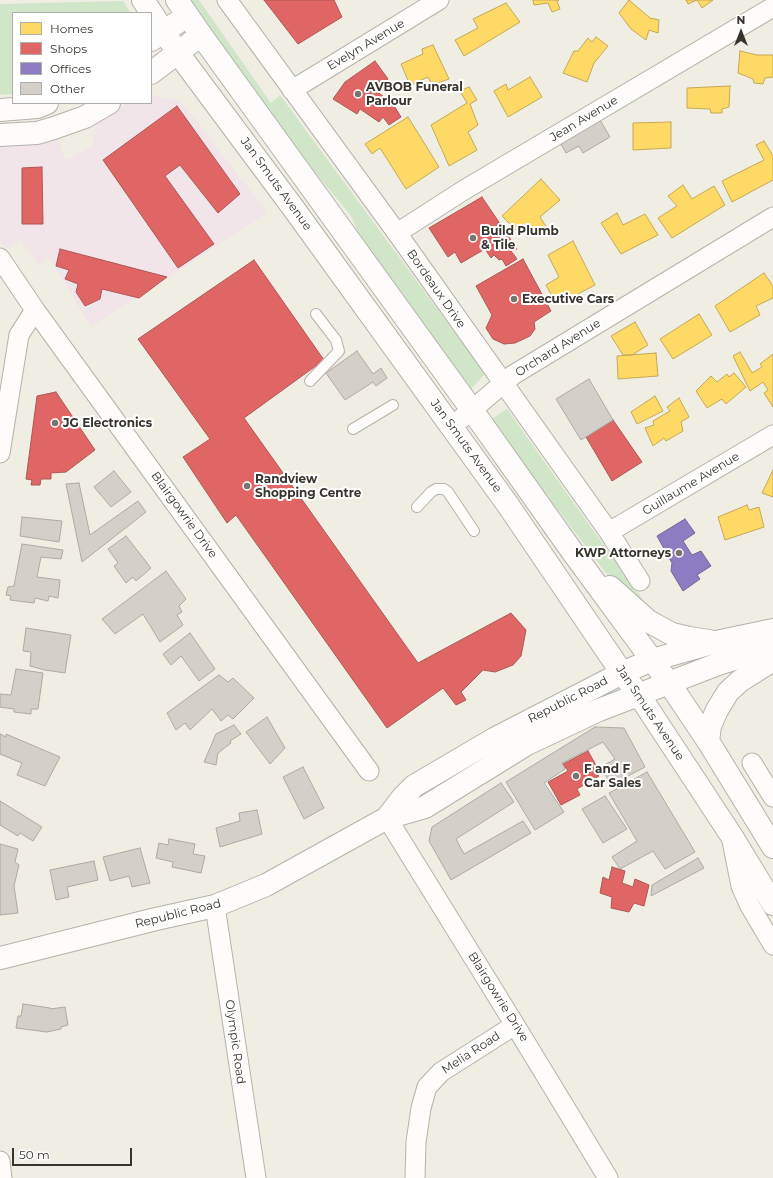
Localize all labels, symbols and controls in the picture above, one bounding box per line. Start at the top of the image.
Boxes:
legend [12,12,152,104]
north arrow [721,12,761,52]
text: N [737,13,745,27]
street label: Evelyn Avenue [325,16,407,74]
text: Homes [50,21,93,36]
text: Shops [50,41,87,56]
text: Offices [50,61,91,76]
place label: AVBOB Funeral Parlour [366,80,463,108]
text: Other [50,81,85,96]
marker: AVBOB Funeral Parlour [353,89,363,99]
street label: Jean Avenue [547,93,621,145]
street label: Jan Smuts Avenue [237,135,315,233]
place label: Build Plumb & Tile [481,224,559,252]
marker: Build Plumb & Tile [468,233,478,243]
street label: Bordeaux Drive [404,247,468,331]
place label: Executive Cars [522,292,614,306]
marker: Executive Cars [509,294,519,304]
street label: Orchard Avenue [513,316,603,380]
street label: Jan Smuts Avenue [427,397,505,495]
place label: JG Electronics [63,416,152,430]
marker: JG Electronics [50,418,60,428]
street label: Guillaume Avenue [640,449,742,519]
street label: Blairgowrie Drive [148,469,220,561]
place label: Randview Shopping Centre [255,472,361,500]
marker: Randview Shopping Centre [242,481,252,491]
place label: KWP Attorneys [575,546,671,560]
marker: KWP Attorneys [674,548,684,558]
street label: Jan Smuts Avenue [613,663,687,763]
street label: Republic Road [526,674,610,726]
place label: F and F Car Sales [584,762,641,790]
marker: F and F Car Sales [571,771,581,781]
street label: Republic Road [134,896,222,932]
street label: Blairgowrie Drive [465,949,531,1045]
street label: Olympic Road [222,999,248,1085]
street label: Melia Road [439,1029,503,1077]
scale bar [14,1140,134,1166]
text: 50 m [19,1147,50,1162]

